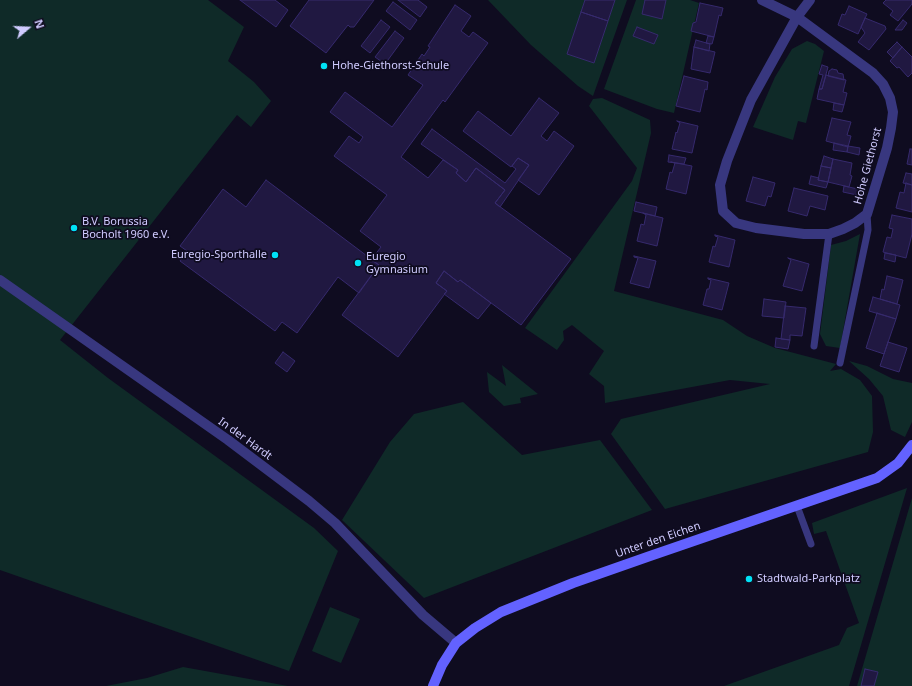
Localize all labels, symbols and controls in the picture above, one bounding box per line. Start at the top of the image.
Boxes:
north arrow [8,8,48,48]
text: N [31,17,48,31]
place label: Hohe-Giethorst-Schule [332,59,449,73]
marker: Hohe-Giethorst-Schule [319,61,329,71]
street label: Hohe Giethorst [851,126,885,206]
place label: B.V. Borussia Bocholt 1960 e.V. [82,215,170,241]
marker: B.V. Borussia Bocholt 1960 e.V. [69,223,79,233]
place label: Euregio-Sporthalle [171,248,267,262]
marker: Euregio-Sporthalle [270,250,280,260]
place label: Euregio Gymnasium [366,250,428,276]
marker: Euregio Gymnasium [353,258,363,268]
street label: In der Hardt [216,415,274,463]
street label: Unter den Eichen [614,519,702,561]
place label: Stadtwald-Parkplatz [757,572,860,586]
marker: Stadtwald-Parkplatz [744,574,754,584]

